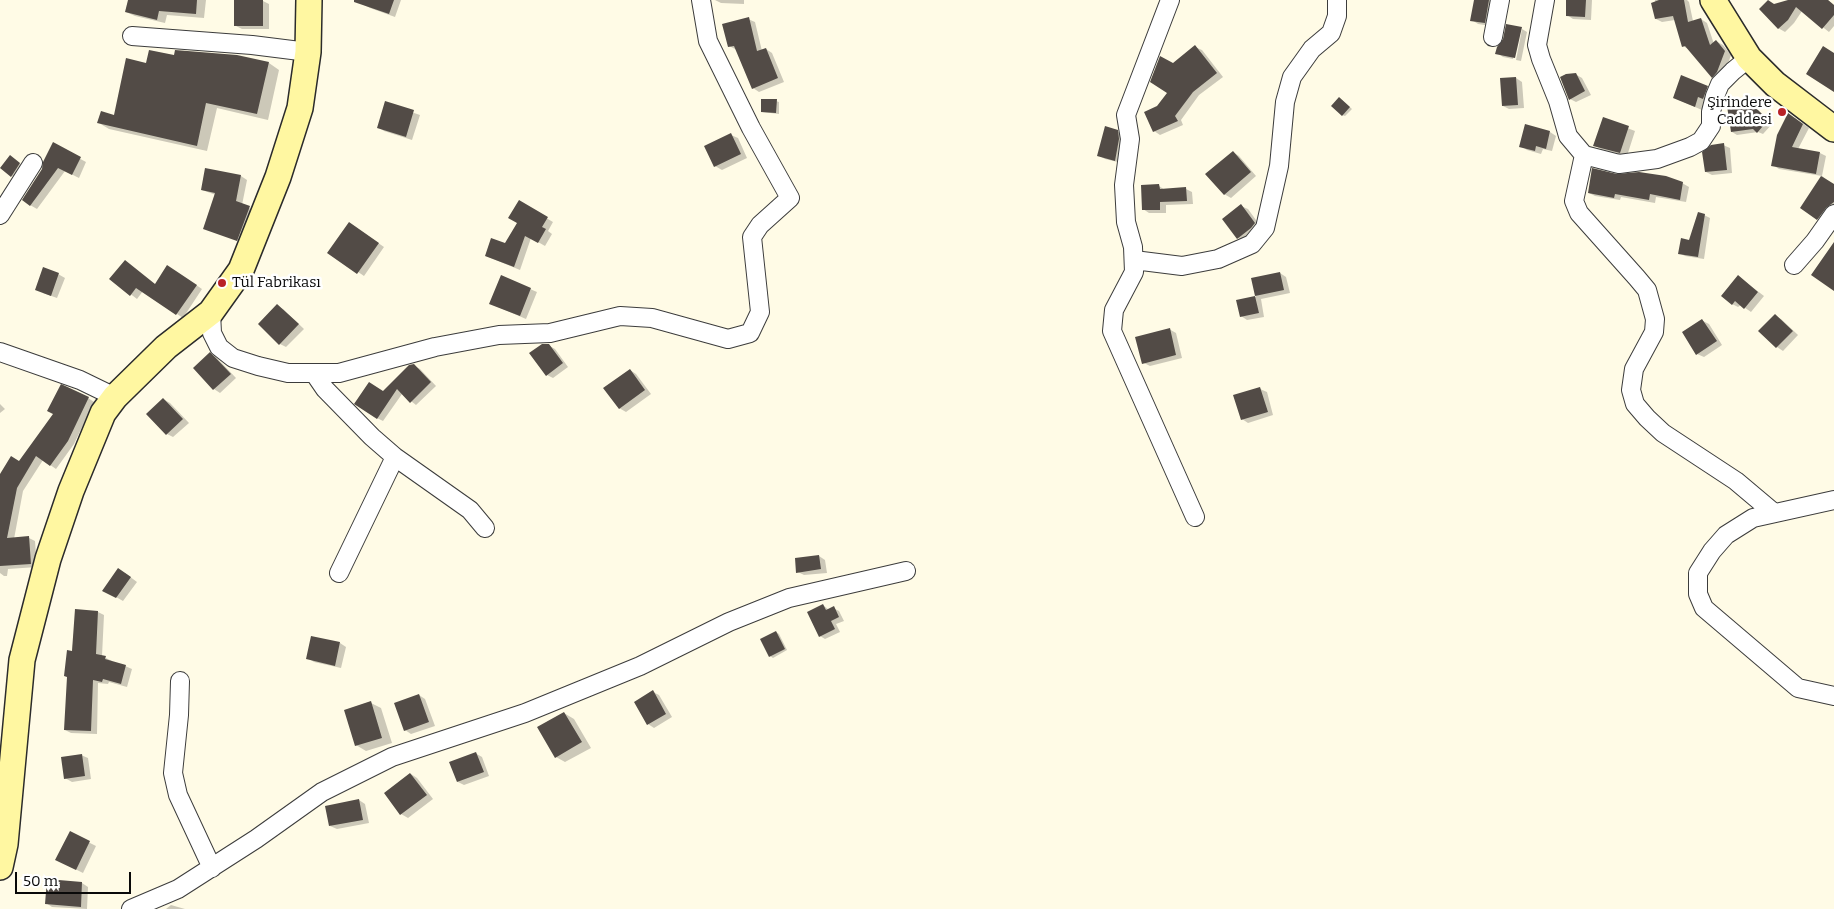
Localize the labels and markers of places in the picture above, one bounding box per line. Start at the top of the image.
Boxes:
place label: Şirindere Caddesi [1707,94,1772,129]
marker: Şirindere Caddesi [1776,106,1788,118]
place label: Tül Fabrikası [232,274,321,292]
marker: Tül Fabrikası [216,277,228,289]

